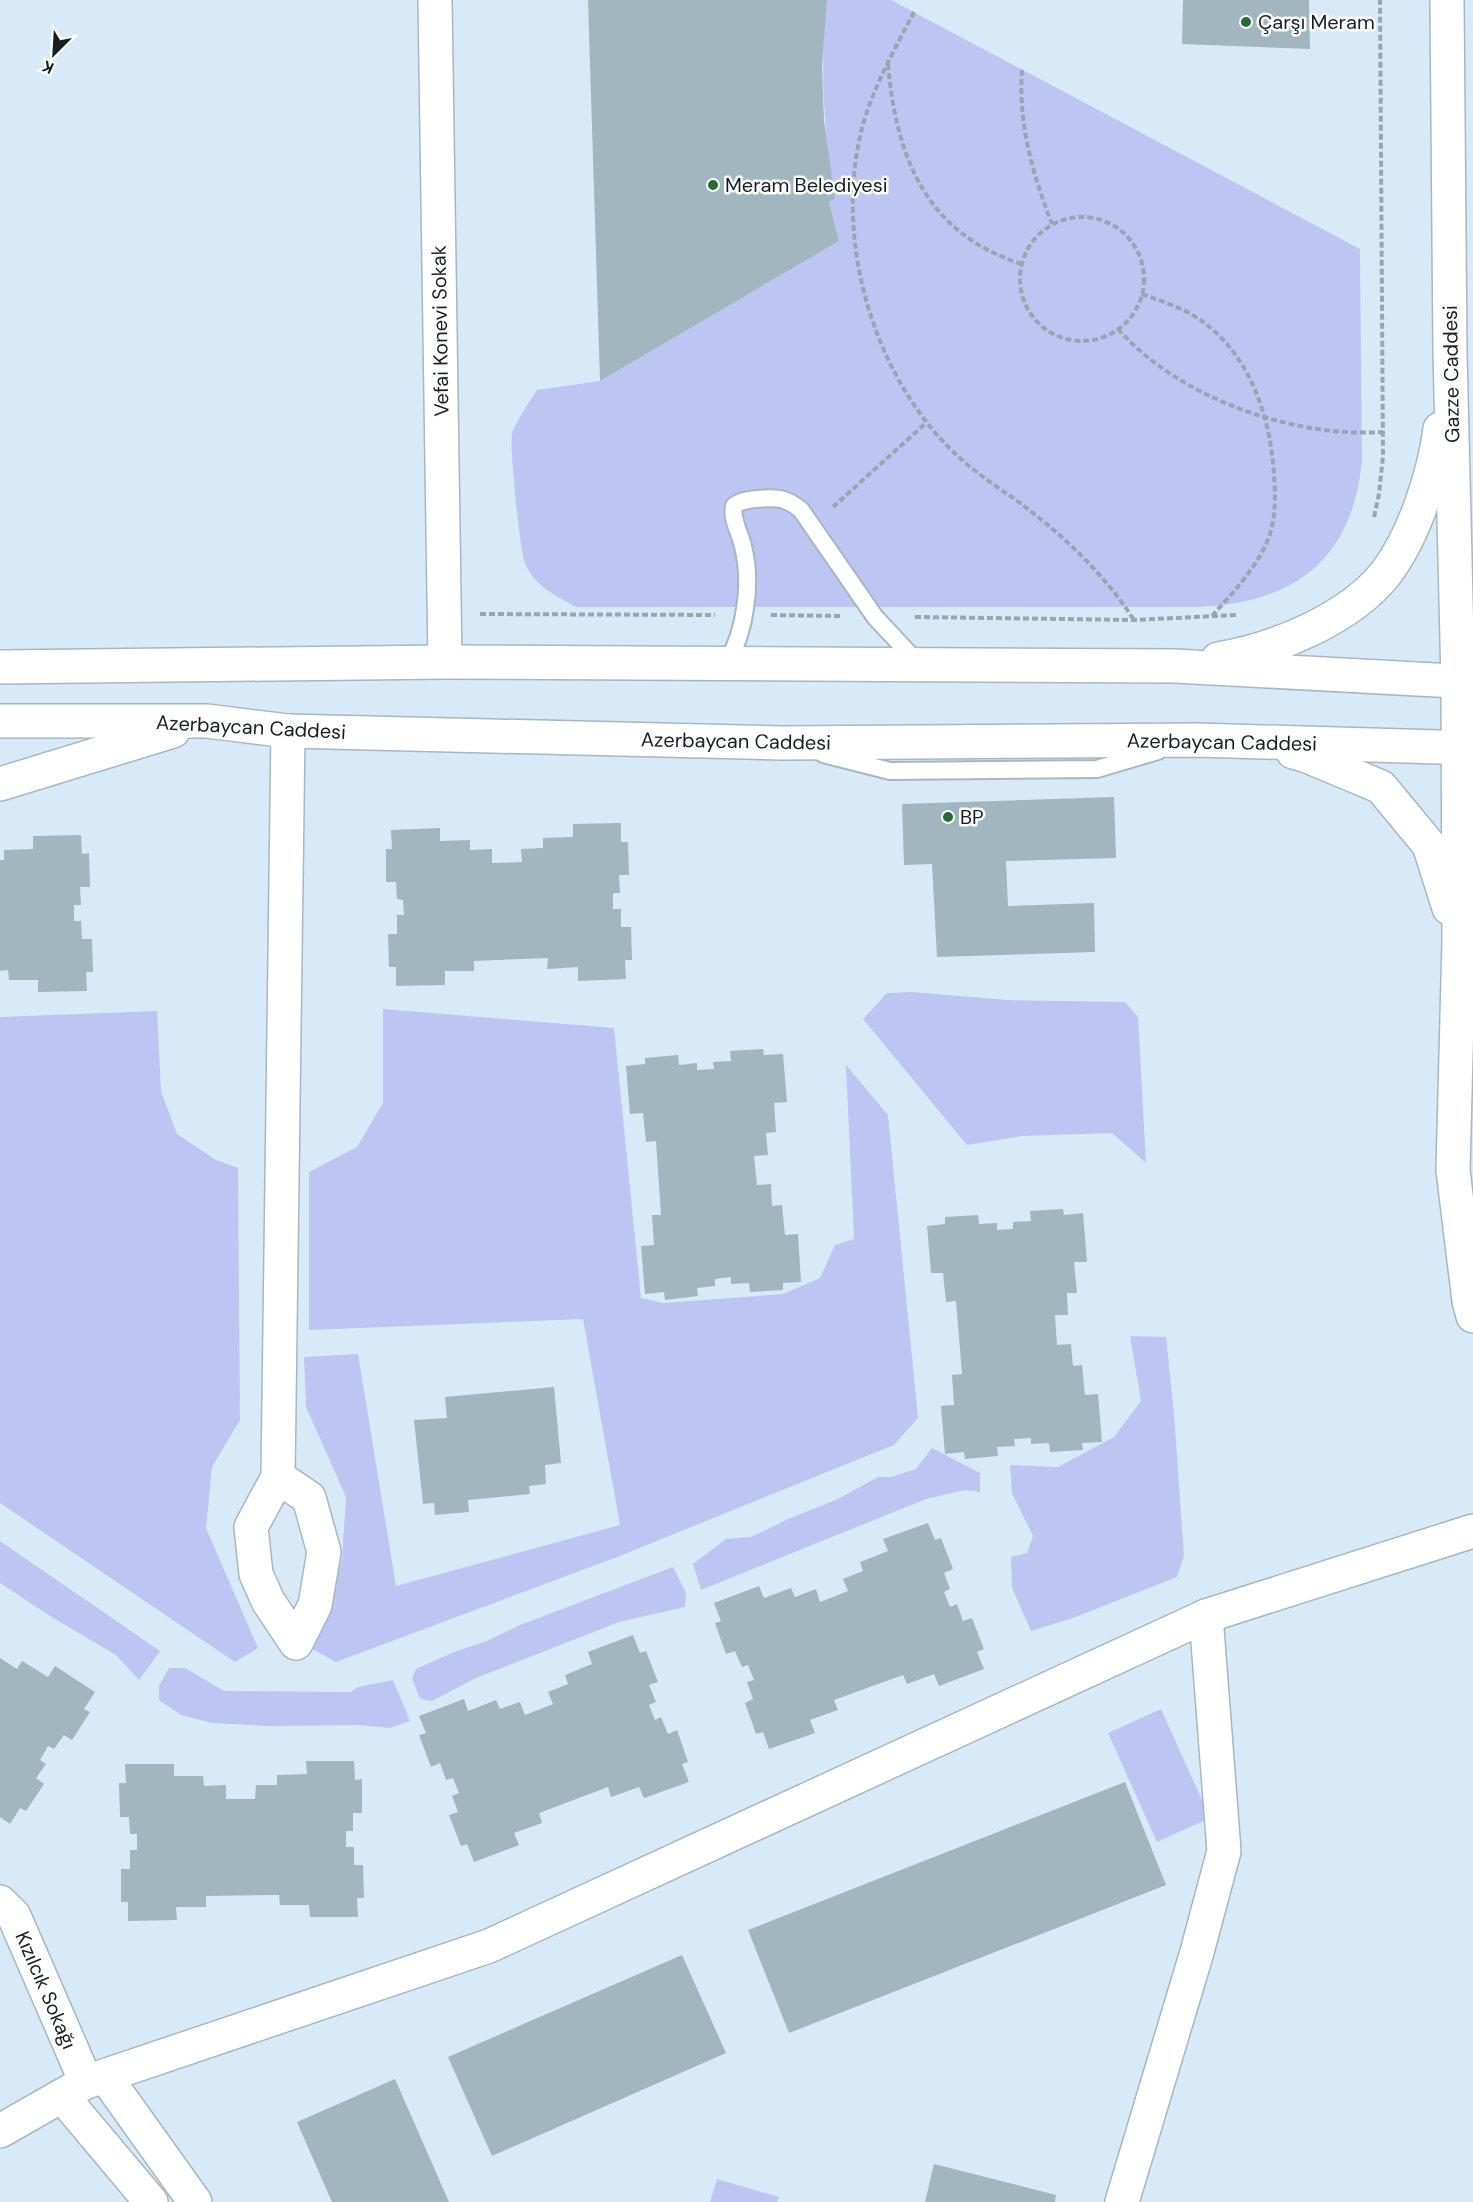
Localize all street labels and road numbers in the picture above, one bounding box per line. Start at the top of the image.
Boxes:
street label: Vefai Konevi Sokak [426,245,454,417]
street label: Gazze Caddesi [1437,305,1465,443]
street label: Azerbaycan Caddesi [155,709,347,745]
street label: Azerbaycan Caddesi [641,726,831,756]
street label: Azerbaycan Caddesi [1127,727,1317,757]
street label: Kızılcık Sokağı [10,1927,82,2053]

